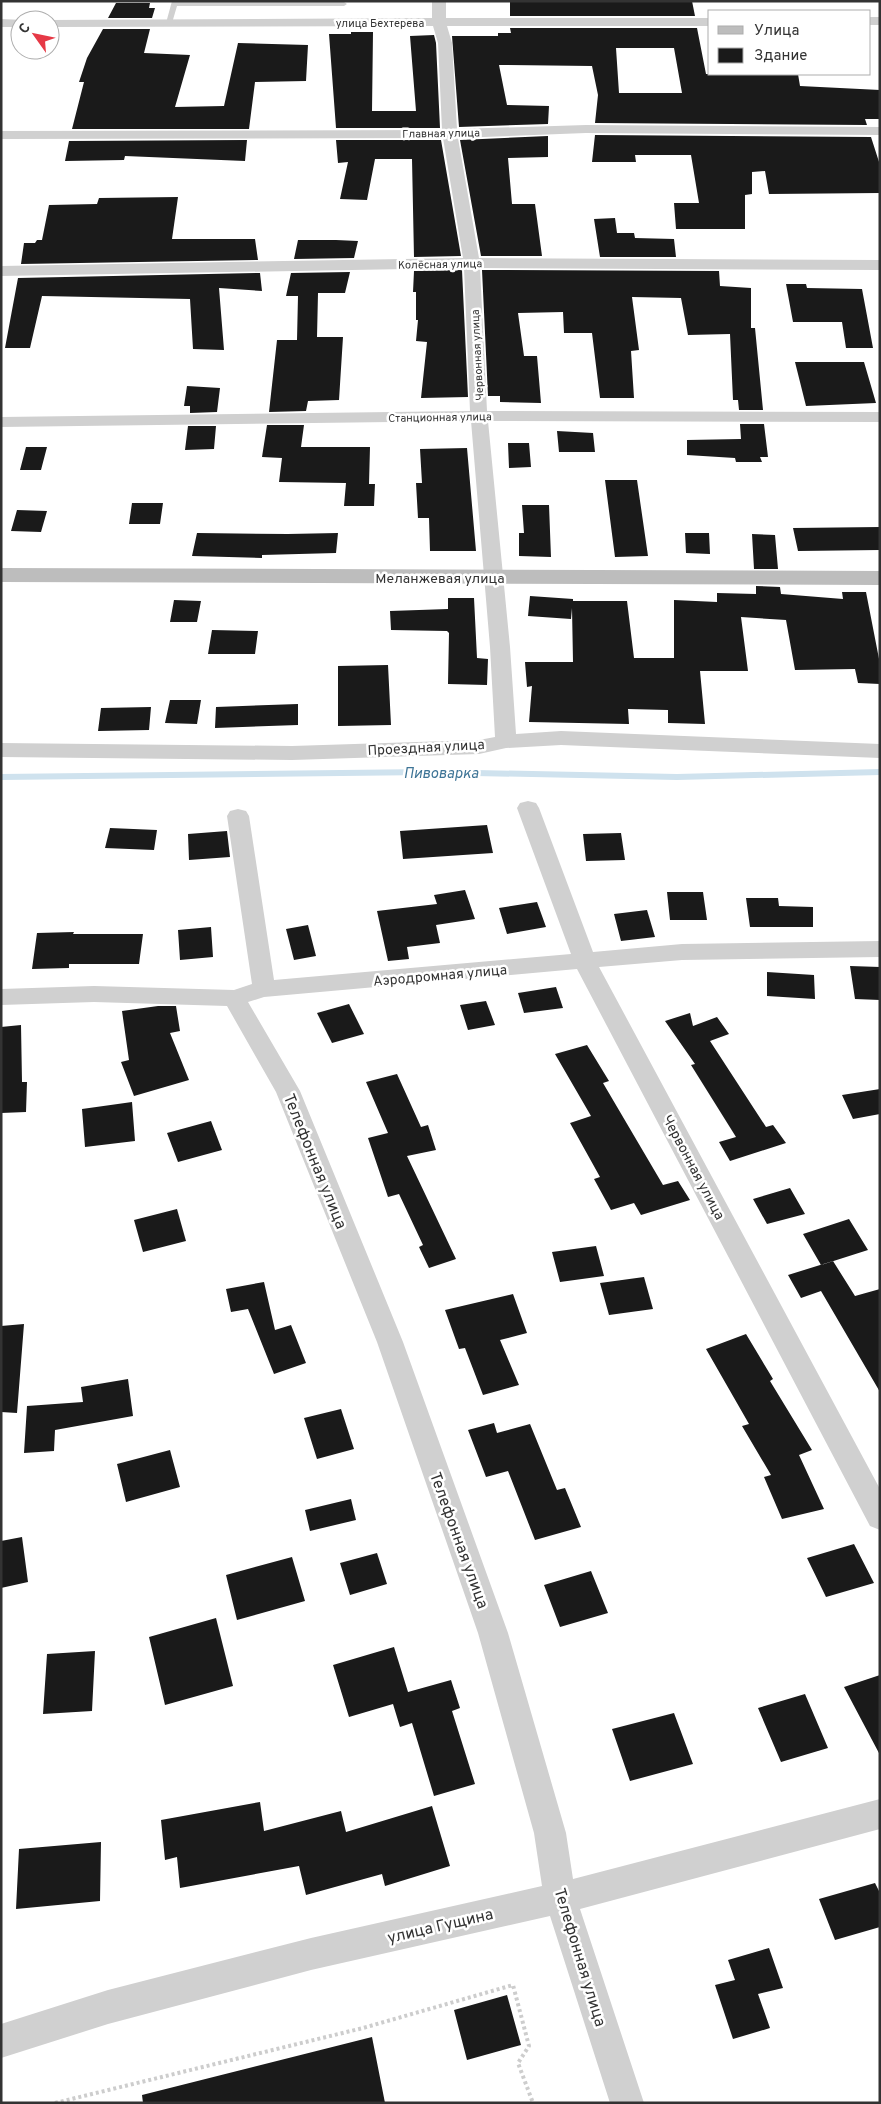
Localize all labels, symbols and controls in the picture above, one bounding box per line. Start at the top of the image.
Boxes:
north arrow [10,10,60,60]
legend [708,10,871,75]
street label: улица Бехтерева [336,17,424,31]
text: С [16,20,35,37]
text: Улица [754,22,799,41]
text: Здание [754,47,807,66]
street label: Главная улица [402,126,480,142]
street label: Колёсная улица [398,257,483,273]
street label: Червонная улица [469,309,487,401]
street label: Станционная улица [388,410,492,426]
street label: Меланжевая улица [375,571,505,588]
street label: Проездная улица [367,737,485,760]
water label: Пивоварка [403,765,479,784]
street label: Аэродромная улица [372,962,508,991]
street label: Телефонная улица [278,1091,350,1232]
street label: Червонная улица [658,1112,728,1223]
street label: Телефонная улица [424,1470,492,1612]
street label: Телефонная улица [548,1886,610,2029]
street label: улица Гущина [386,1905,495,1949]

